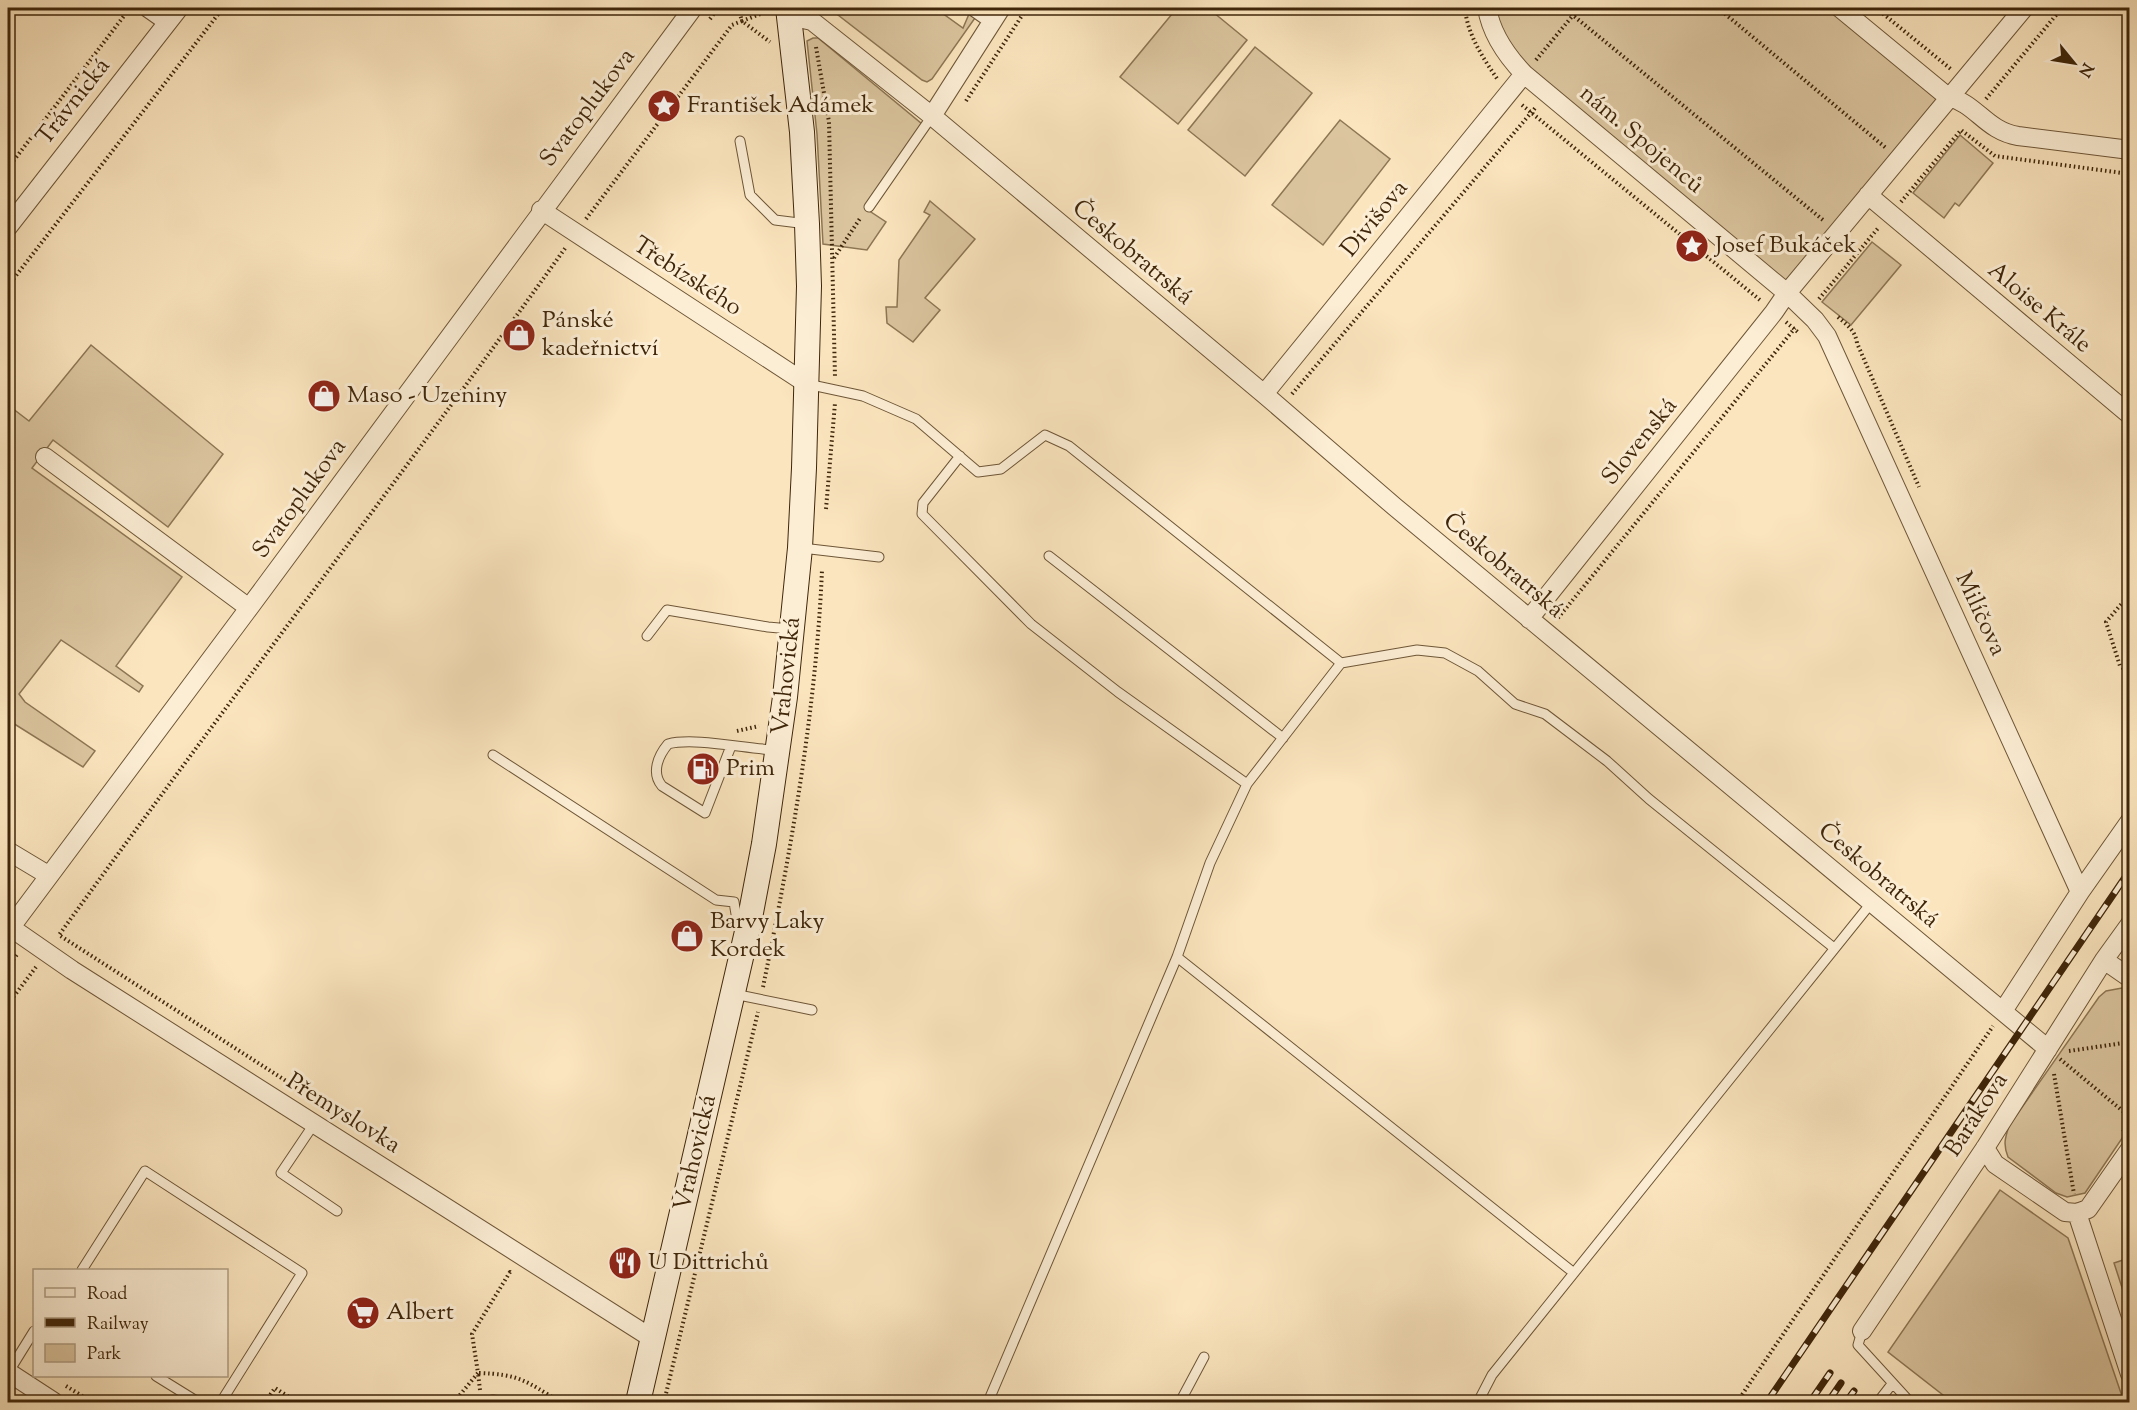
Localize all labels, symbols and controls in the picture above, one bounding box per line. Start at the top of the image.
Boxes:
north arrow [2044,33,2104,93]
street label: Svatoplukova [532,41,644,175]
street label: Trávnická [29,51,119,153]
text: N [2072,58,2098,81]
street label: nám. Spojenců [1571,78,1711,202]
place icon: František Adámek [646,88,682,124]
place label: František Adámek [687,89,874,123]
street label: Divišova [1333,173,1417,265]
street label: Českobratrská [1064,192,1200,314]
place icon: Josef Bukáček [1674,228,1710,264]
street label: Třebízského [626,229,748,325]
place label: Josef Bukáček [1713,229,1857,263]
street label: Aloise Krále [1980,254,2098,362]
place label: Pánské kadeřnictví [542,304,659,366]
shop icon: Pánské kadeřnictví [501,317,537,353]
shop icon: Maso - Uzeniny [306,378,342,414]
place label: Maso - Uzeniny [347,379,507,413]
street label: Slovenská [1594,391,1686,493]
street label: Svatoplukova [245,432,355,566]
street label: Českobratrská [1435,505,1571,627]
street label: Milíčova [1946,566,2014,662]
street label: Vrahovická [764,615,810,737]
fuel station icon: Prim [685,751,721,787]
place label: Prim [726,752,775,786]
street label: Českobratrská [1810,815,1946,937]
place label: Barvy Laky Kordek [710,905,825,967]
shop icon: Barvy Laky Kordek [669,918,705,954]
street label: Přemyslovka [279,1065,407,1163]
street label: Barákova [1937,1066,2017,1164]
street label: Vrahovická [666,1091,726,1215]
restaurant icon: U Dittrichů [607,1245,643,1281]
place label: U Dittrichů [648,1246,769,1280]
legend [33,1269,228,1377]
text: Road [87,1282,127,1308]
supermarket icon: Albert [345,1295,381,1331]
place label: Albert [386,1296,454,1330]
text: Railway [87,1312,149,1338]
text: Park [87,1342,122,1368]

